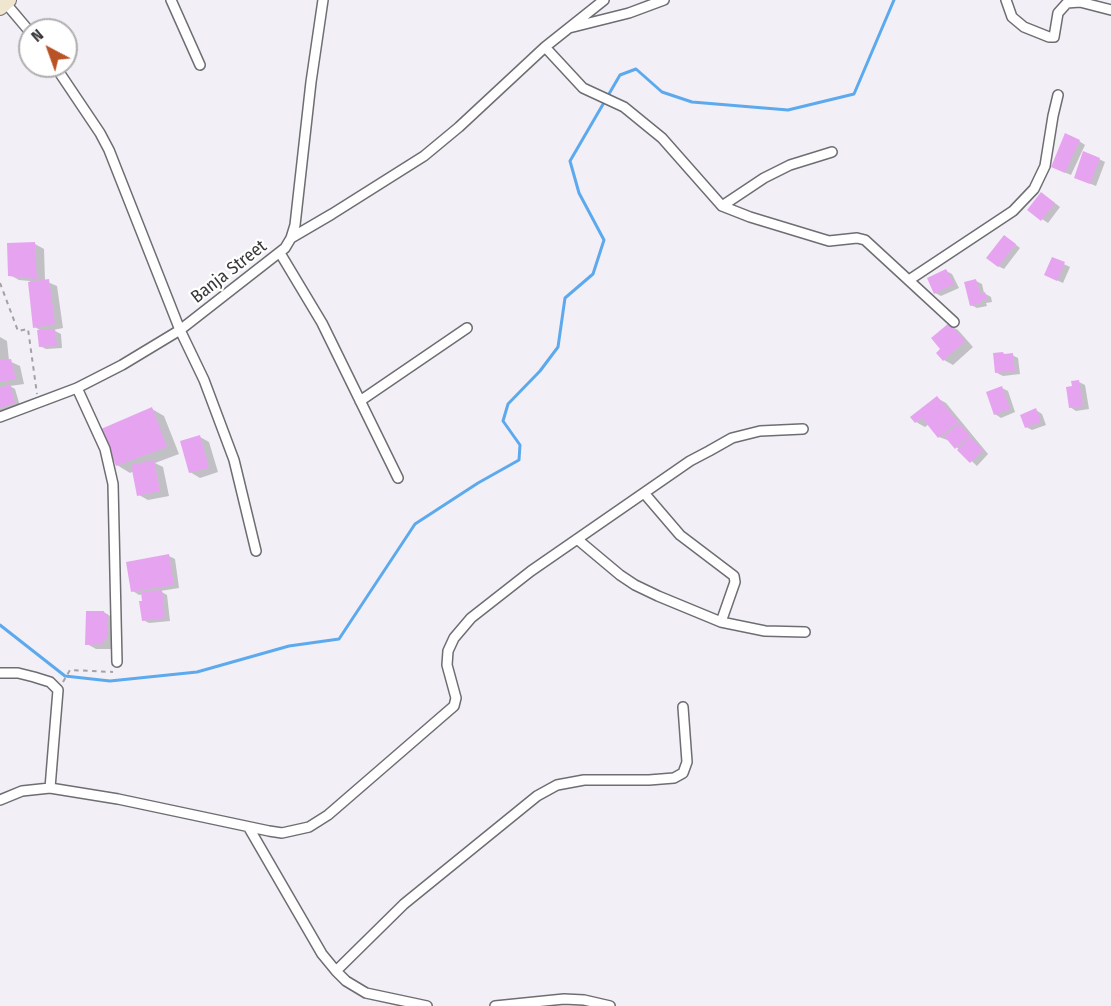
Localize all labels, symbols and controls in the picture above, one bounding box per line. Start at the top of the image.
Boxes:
north arrow [18,18,78,78]
text: N [27,25,47,46]
street label: Banja Street [187,236,271,308]

